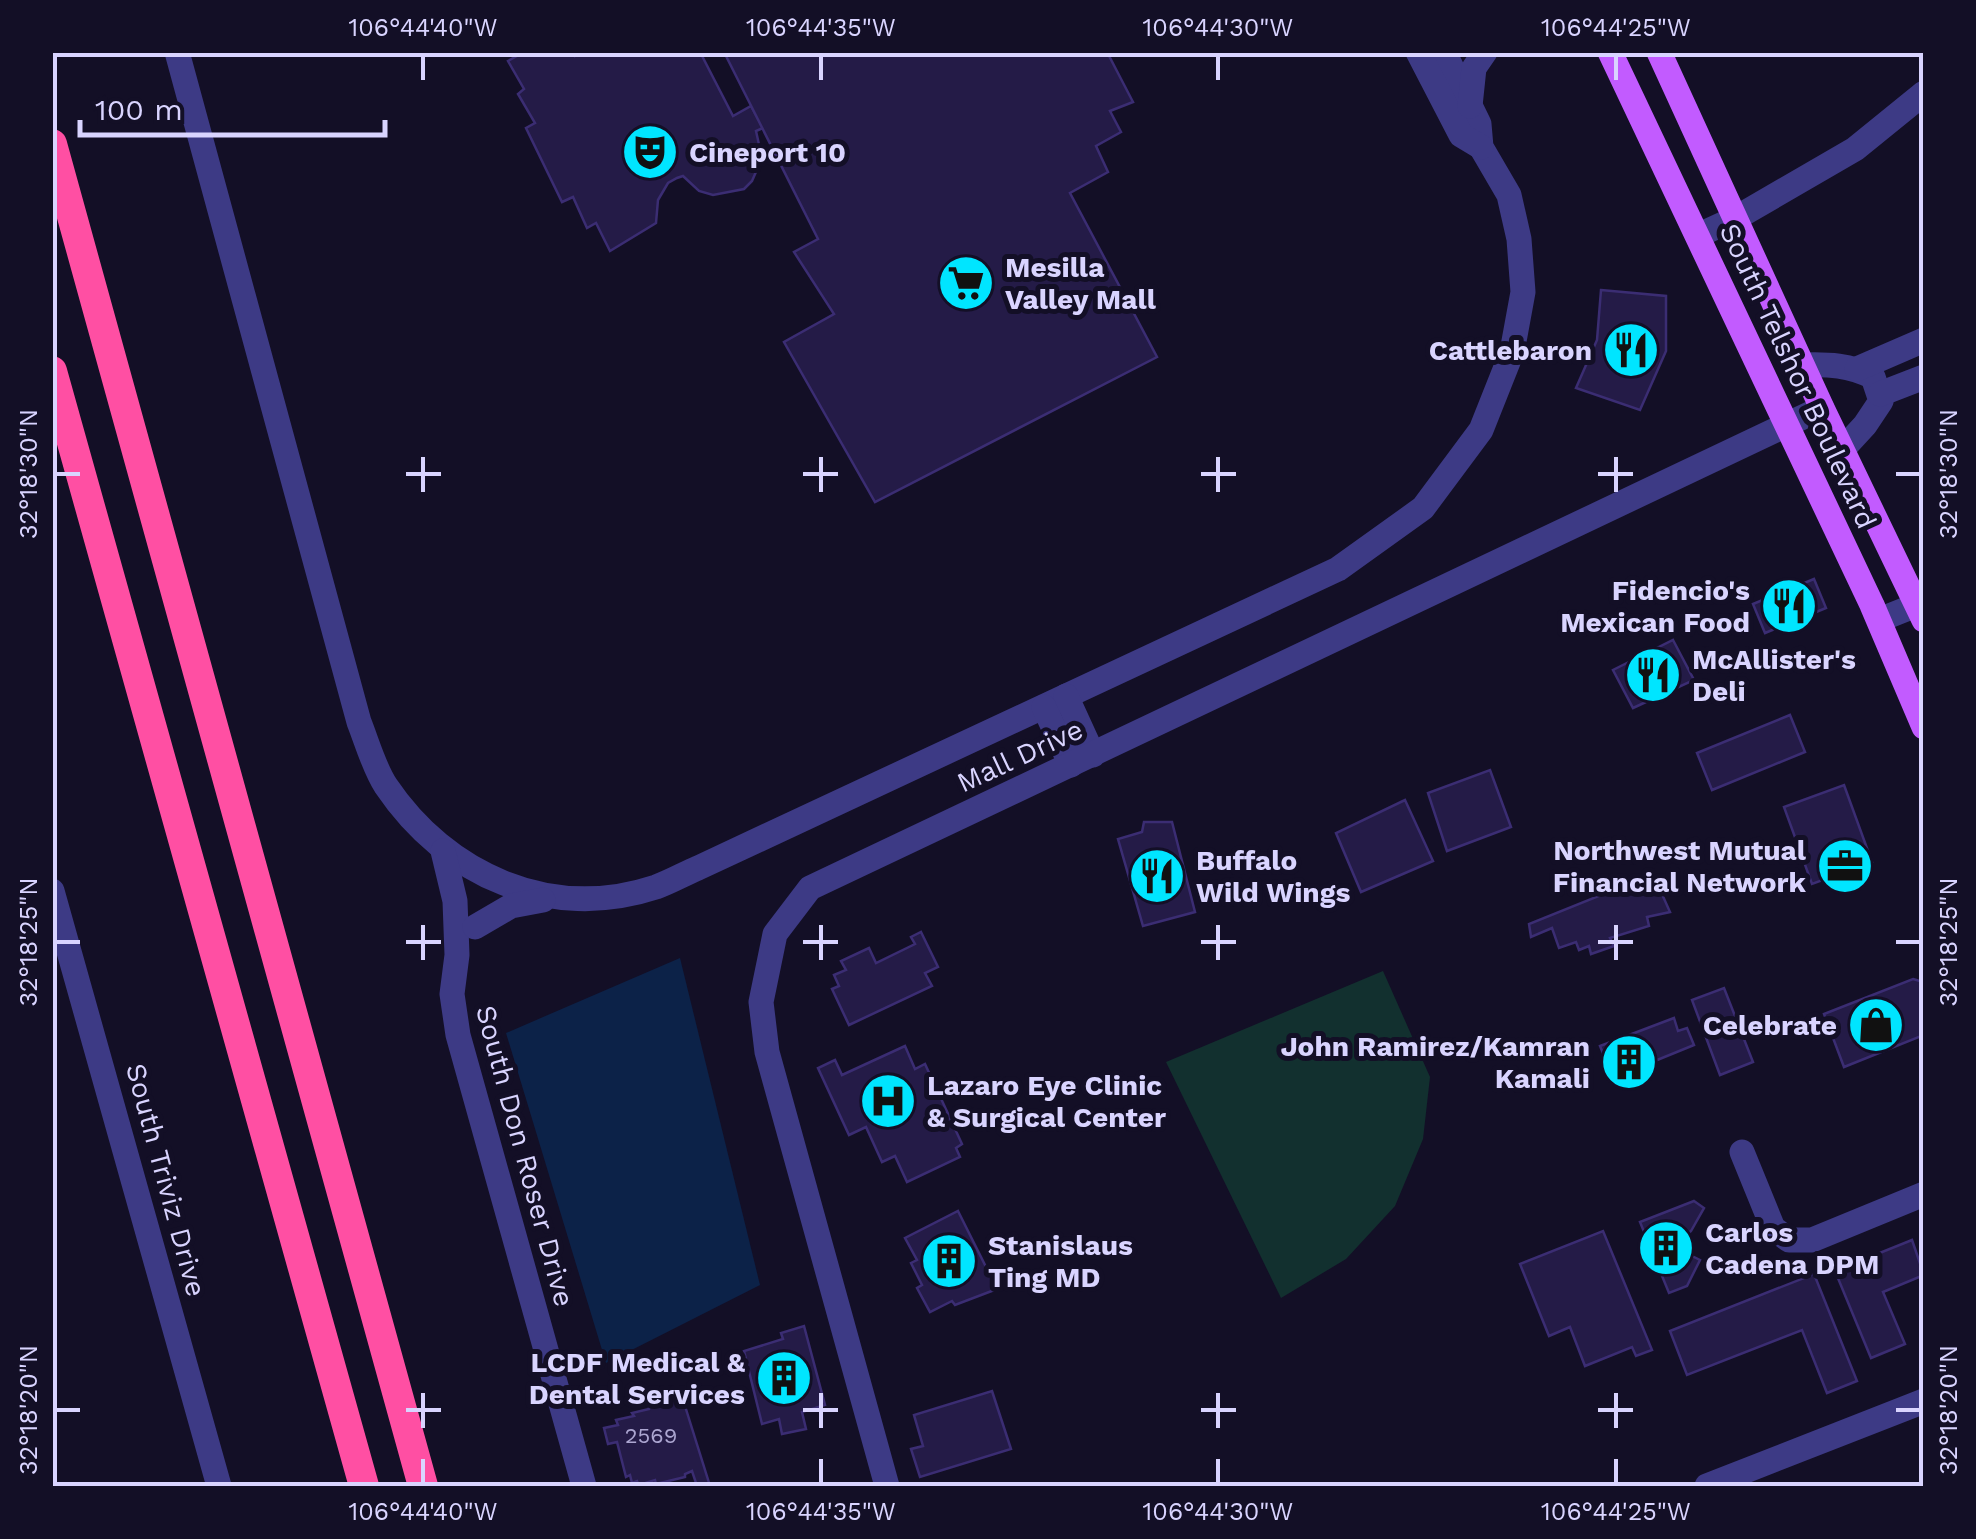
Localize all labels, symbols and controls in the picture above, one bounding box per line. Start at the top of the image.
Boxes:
text: 106°44'40"W [348,13,498,42]
text: 106°44'35"W [746,13,896,42]
text: 106°44'30"W [1143,13,1293,42]
text: 106°44'25"W [1541,13,1691,42]
scale bar [80,75,385,137]
text: 100 m [95,92,183,127]
theatre icon: Cineport 10 [620,122,680,182]
place label: Cineport 10 [689,136,846,169]
street label: South Telshor Boulevard [1713,218,1883,534]
place label: Mesilla Valley Mall [1005,251,1157,316]
supermarket icon: Mesilla Valley Mall [936,253,996,313]
restaurant icon: Cattlebaron [1601,320,1661,380]
place label: Cattlebaron [1429,334,1592,367]
text: 32°18'30"N [14,409,43,539]
text: 32°18'30"N [1934,409,1963,539]
place label: Fidencio's Mexican Food [1560,574,1750,639]
restaurant icon: Fidencio's Mexican Food [1759,576,1819,636]
place label: McAllister's Deli [1692,643,1856,708]
restaurant icon: McAllister's Deli [1623,645,1683,705]
street label: Mall Drive [952,713,1088,799]
place label: Northwest Mutual Financial Network [1553,834,1807,899]
office icon: Northwest Mutual Financial Network [1815,836,1875,896]
place label: Buffalo Wild Wings [1196,844,1350,909]
restaurant icon: Buffalo Wild Wings [1127,846,1187,906]
text: 32°18'25"N [14,877,43,1007]
text: 32°18'25"N [1934,877,1963,1007]
shop icon: Celebrate [1846,995,1906,1055]
street label: South Don Roser Drive [469,1002,581,1310]
place label: Celebrate [1703,1009,1837,1042]
place label: John Ramirez/Kamran Kamali [1280,1030,1590,1095]
building icon: John Ramirez/Kamran Kamali [1599,1032,1659,1092]
street label: South Triviz Drive [119,1060,213,1300]
place label: Lazaro Eye Clinic & Surgical Center [927,1069,1166,1134]
hospital icon: Lazaro Eye Clinic & Surgical Center [858,1071,918,1131]
place label: Carlos Cadena DPM [1705,1216,1880,1281]
building icon: Carlos Cadena DPM [1636,1218,1696,1278]
place label: Stanislaus Ting MD [988,1229,1133,1294]
building icon: Stanislaus Ting MD [919,1231,979,1291]
text: 32°18'20"N [14,1345,43,1475]
text: 32°18'20"N [1934,1345,1963,1475]
place label: LCDF Medical & Dental Services [529,1346,745,1411]
building icon: LCDF Medical & Dental Services [754,1348,814,1408]
house number: 2569 [625,1423,677,1448]
text: 106°44'40"W [348,1497,498,1526]
text: 106°44'35"W [746,1497,896,1526]
text: 106°44'30"W [1143,1497,1293,1526]
text: 106°44'25"W [1541,1497,1691,1526]

